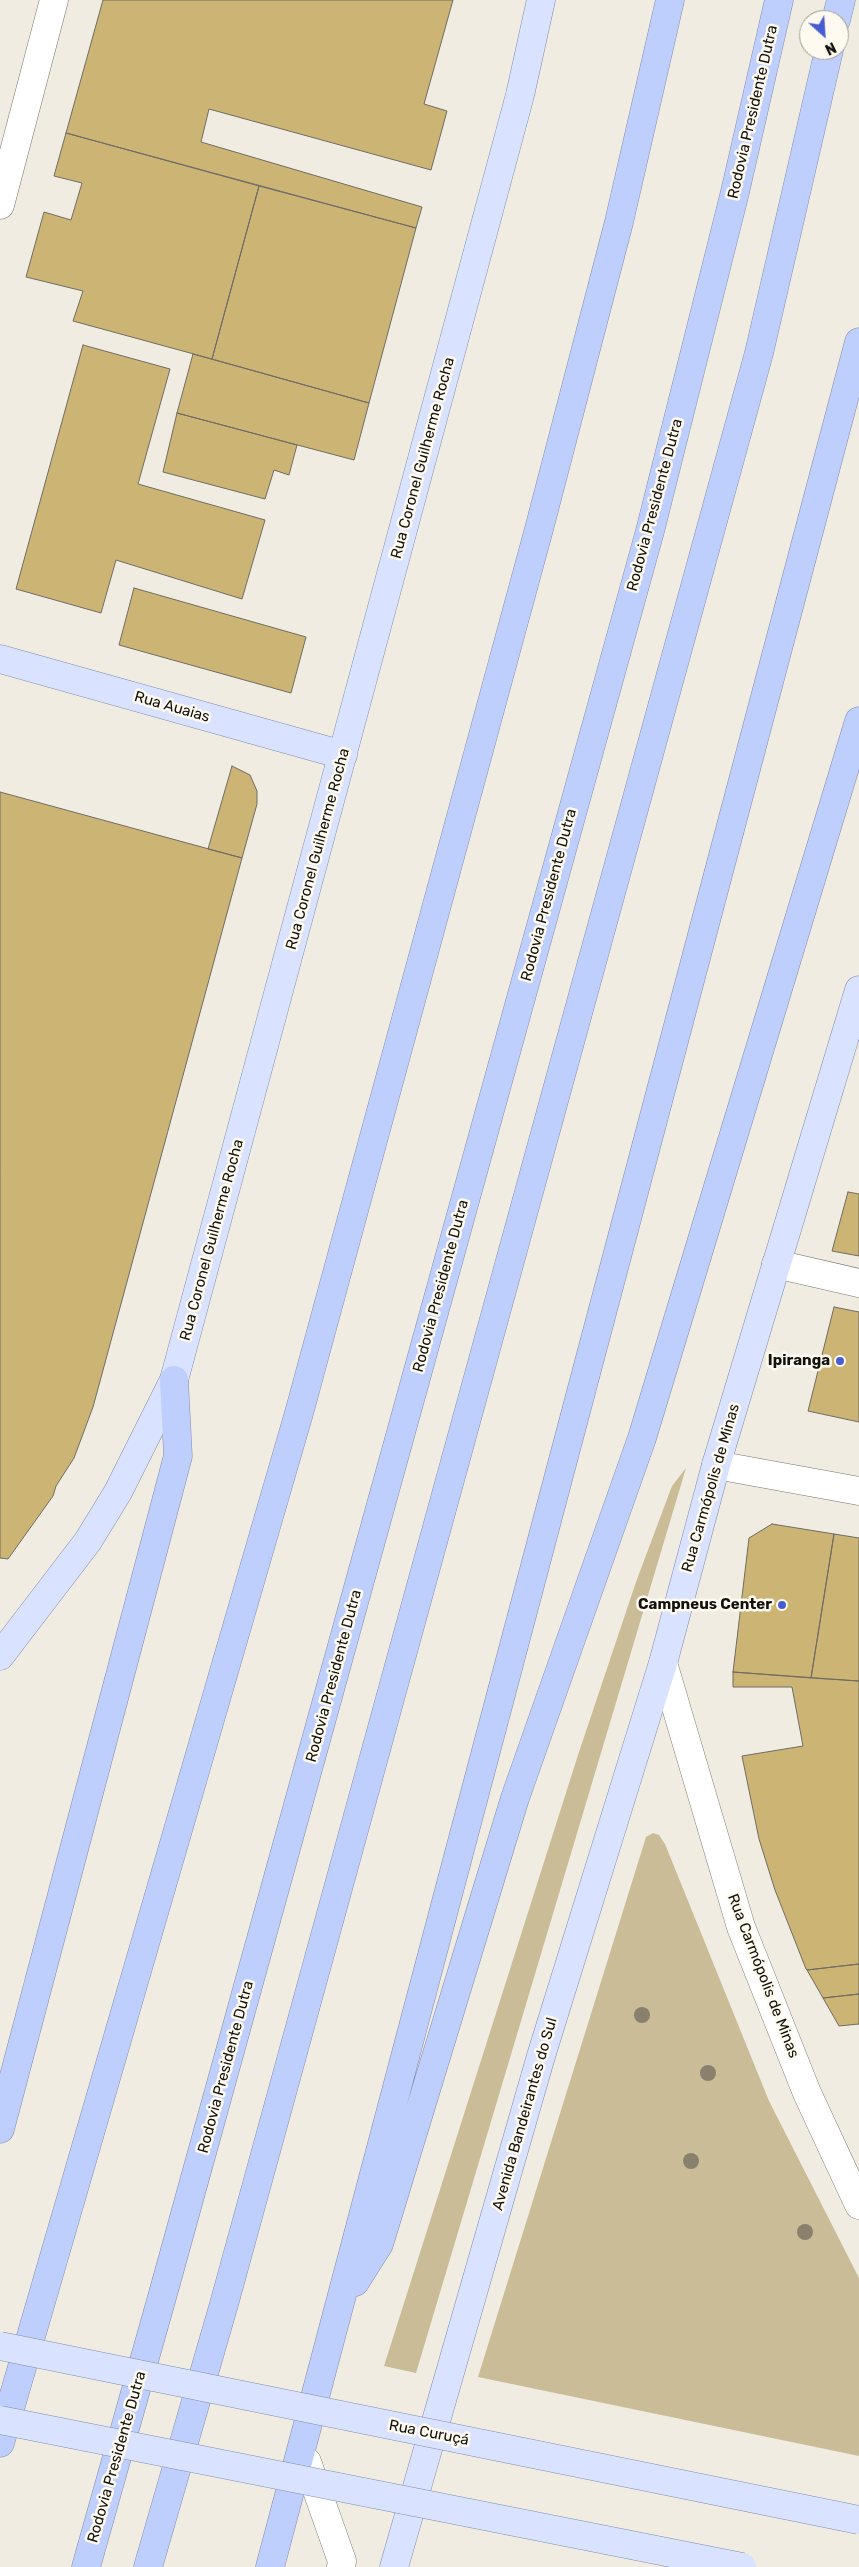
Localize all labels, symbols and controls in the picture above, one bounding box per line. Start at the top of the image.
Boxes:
north arrow [799,10,849,60]
street label: Rodovia Presidente Dutra [724,23,782,201]
text: N [822,38,839,58]
street label: Rua Coronel Guilherme Rocha [387,355,459,561]
street label: Rodovia Presidente Dutra [623,417,687,593]
street label: Rua Auaias [132,688,212,726]
street label: Rua Coronel Guilherme Rocha [282,746,354,952]
street label: Rodovia Presidente Dutra [517,807,581,983]
street label: Rua Coronel Guilherme Rocha [176,1137,248,1343]
street label: Rodovia Presidente Dutra [409,1198,473,1374]
place label: Ipiranga [768,1352,830,1370]
marker: Ipiranga [834,1355,846,1367]
street label: Rua Carmópolis de Minas [678,1402,744,1574]
street label: Rodovia Presidente Dutra [302,1588,366,1764]
place label: Campneus Center [638,1596,772,1614]
marker: Campneus Center [776,1599,788,1611]
street label: Rua Carmópolis de Minas [723,1891,803,2061]
street label: Rodovia Presidente Dutra [194,1979,258,2155]
street label: Avenida Bandeirantes do Sul [489,2016,561,2212]
street label: Rodovia Presidente Dutra [84,2369,150,2545]
street label: Rua Curuçá [387,2416,471,2450]

